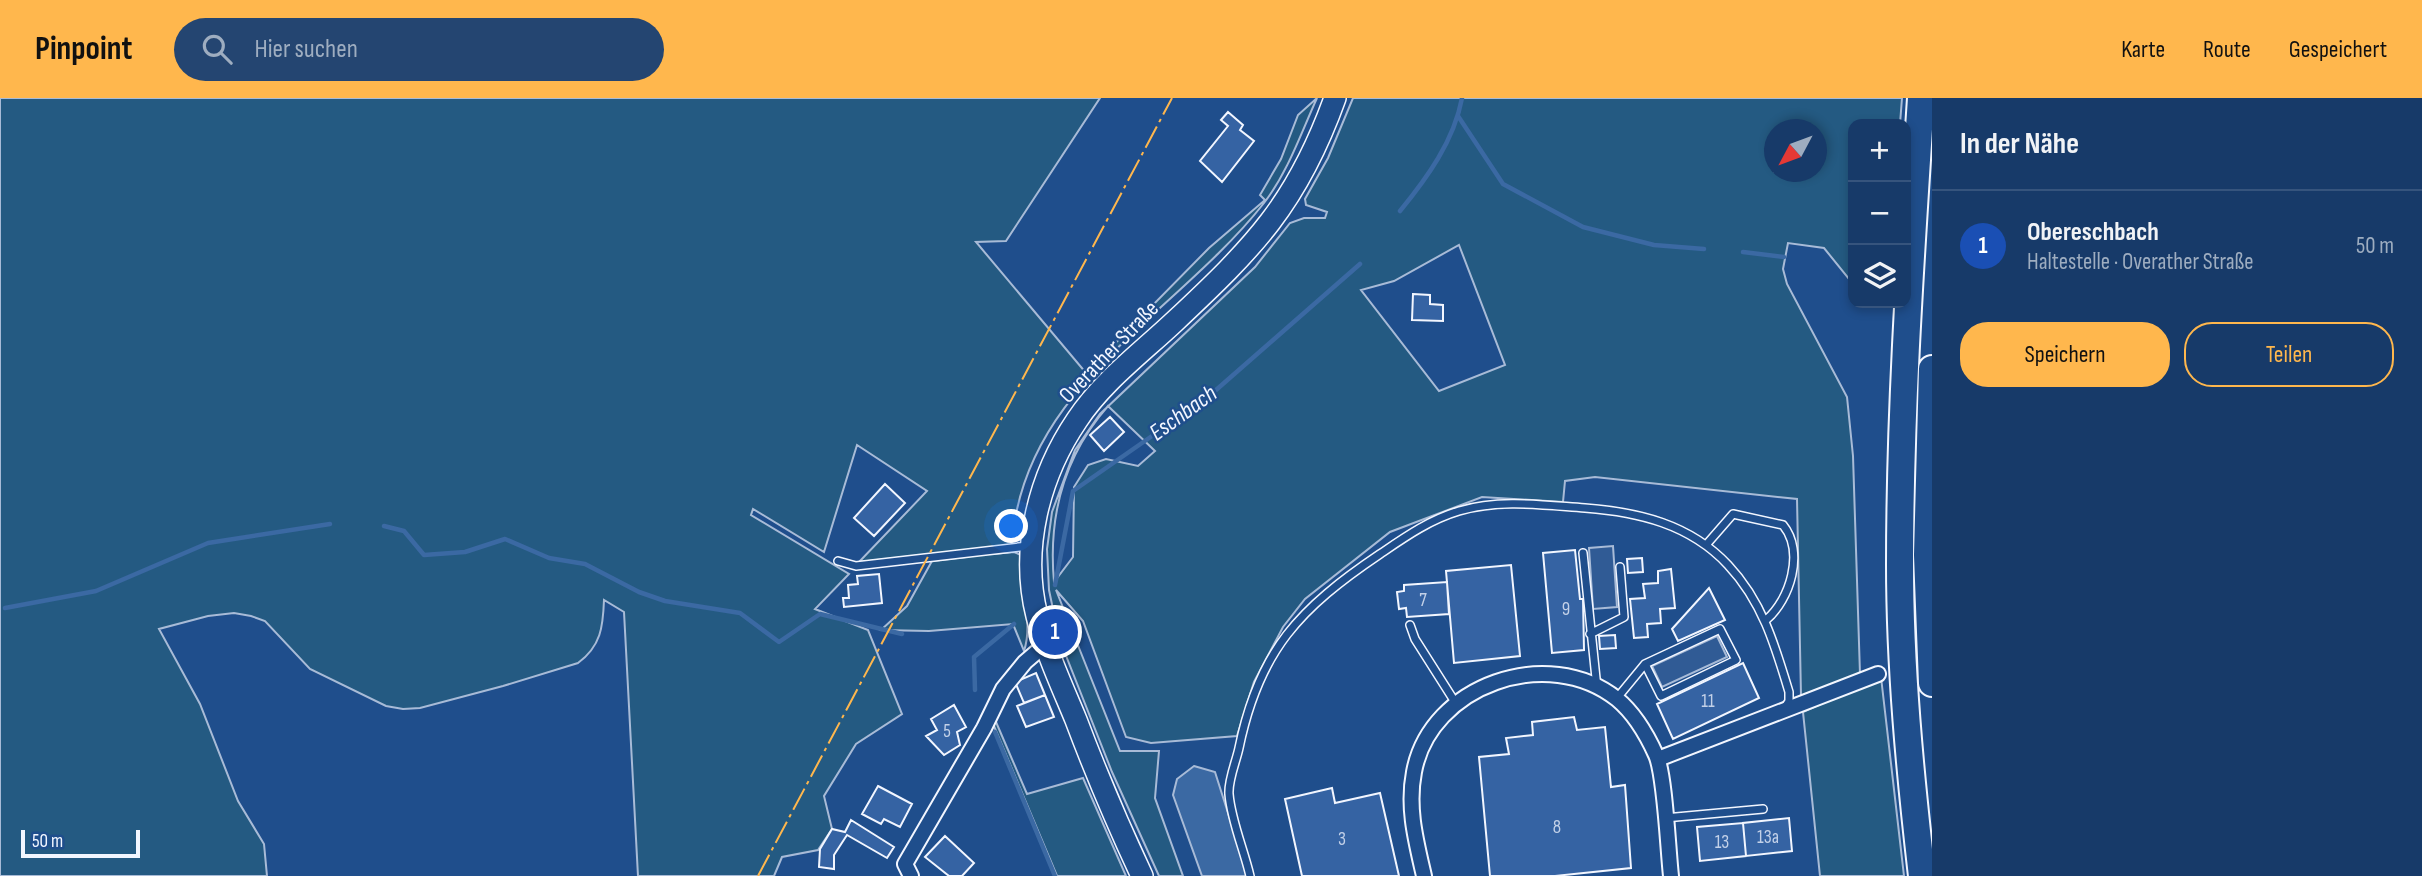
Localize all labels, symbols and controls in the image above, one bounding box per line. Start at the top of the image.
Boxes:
search box [174,18,664,81]
text: Pinpoint [35,29,132,69]
icon: search [198,30,236,68]
text: Hier suchen [254,34,358,65]
text: Karte [2121,35,2165,64]
text: Route [2203,35,2251,64]
text: Gespeichert [2289,35,2387,64]
north arrow [1764,119,1827,182]
map controls [1848,119,1911,308]
button: + [1848,119,1911,182]
text: In der Nähe [1960,126,2079,162]
button: − [1848,182,1911,245]
text: Obereschbach [2027,217,2159,248]
text: 1 [1978,232,1988,260]
text: 50 m [2356,232,2394,260]
button: layers [1848,245,1911,308]
text: Haltestelle · Overather Straße [2027,248,2254,276]
street label: Overather Straße [1053,295,1165,409]
button: Speichern [1960,322,2170,387]
button: Teilen [2184,322,2394,387]
water label: Eschbach [1144,379,1222,447]
your location [994,509,1028,543]
house number: 7 [1419,589,1427,612]
house number: 9 [1562,598,1570,621]
pin: 1 [1032,606,1078,658]
house number: 11 [1701,690,1715,713]
house number: 5 [943,720,951,743]
house number: 8 [1553,816,1561,839]
house number: 13a [1757,826,1779,849]
scale bar [21,827,140,859]
house number: 3 [1338,828,1346,851]
text: 50 m [32,830,63,853]
house number: 13 [1715,831,1729,854]

